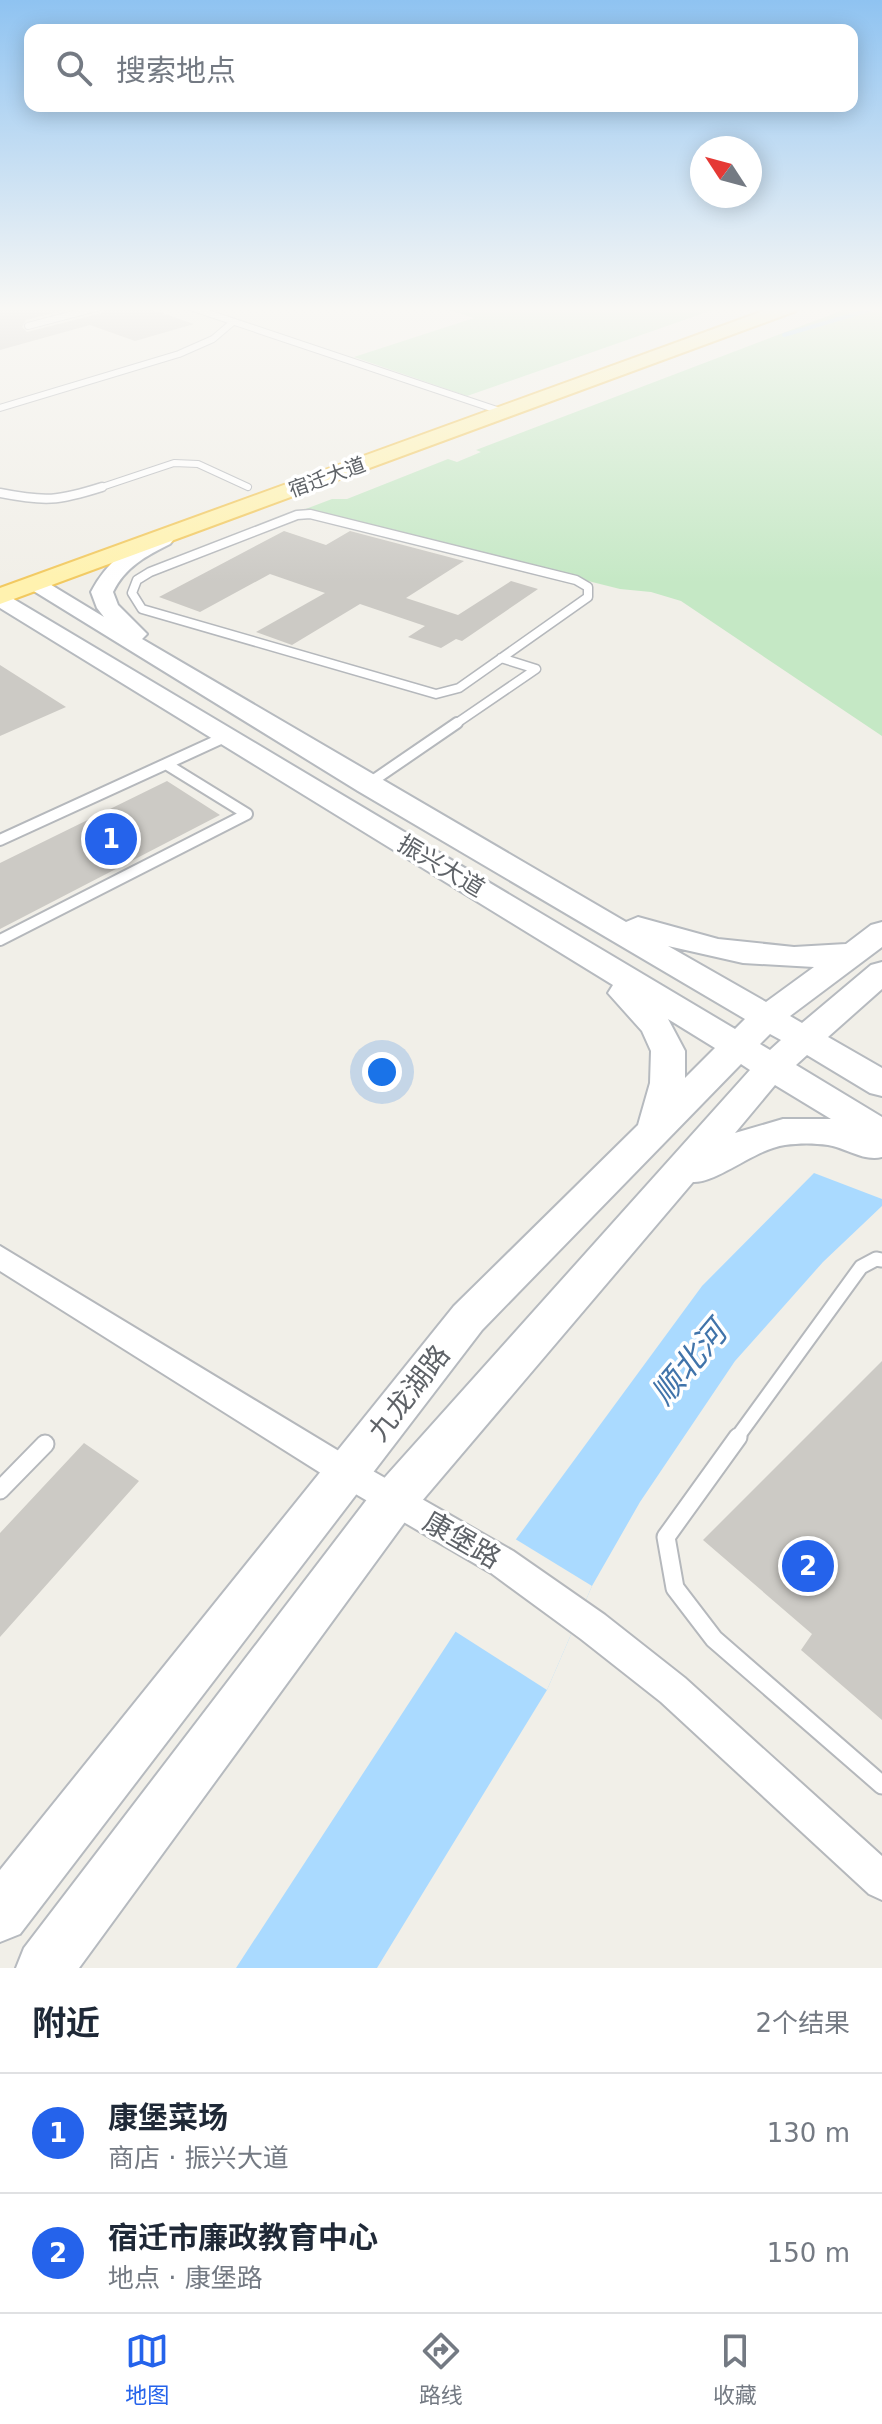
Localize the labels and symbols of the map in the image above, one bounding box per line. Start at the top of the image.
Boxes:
north arrow [690,136,762,208]
street label: 宿迁大道 [285,452,369,502]
pin: 1 [85,809,137,869]
street label: 振兴大道 [393,829,489,903]
your location [362,1052,402,1092]
water label: 顺北河 [644,1309,738,1412]
street label: 九龙湖路 [362,1339,456,1447]
street label: 康堡路 [417,1505,507,1575]
pin: 2 [782,1536,834,1596]

